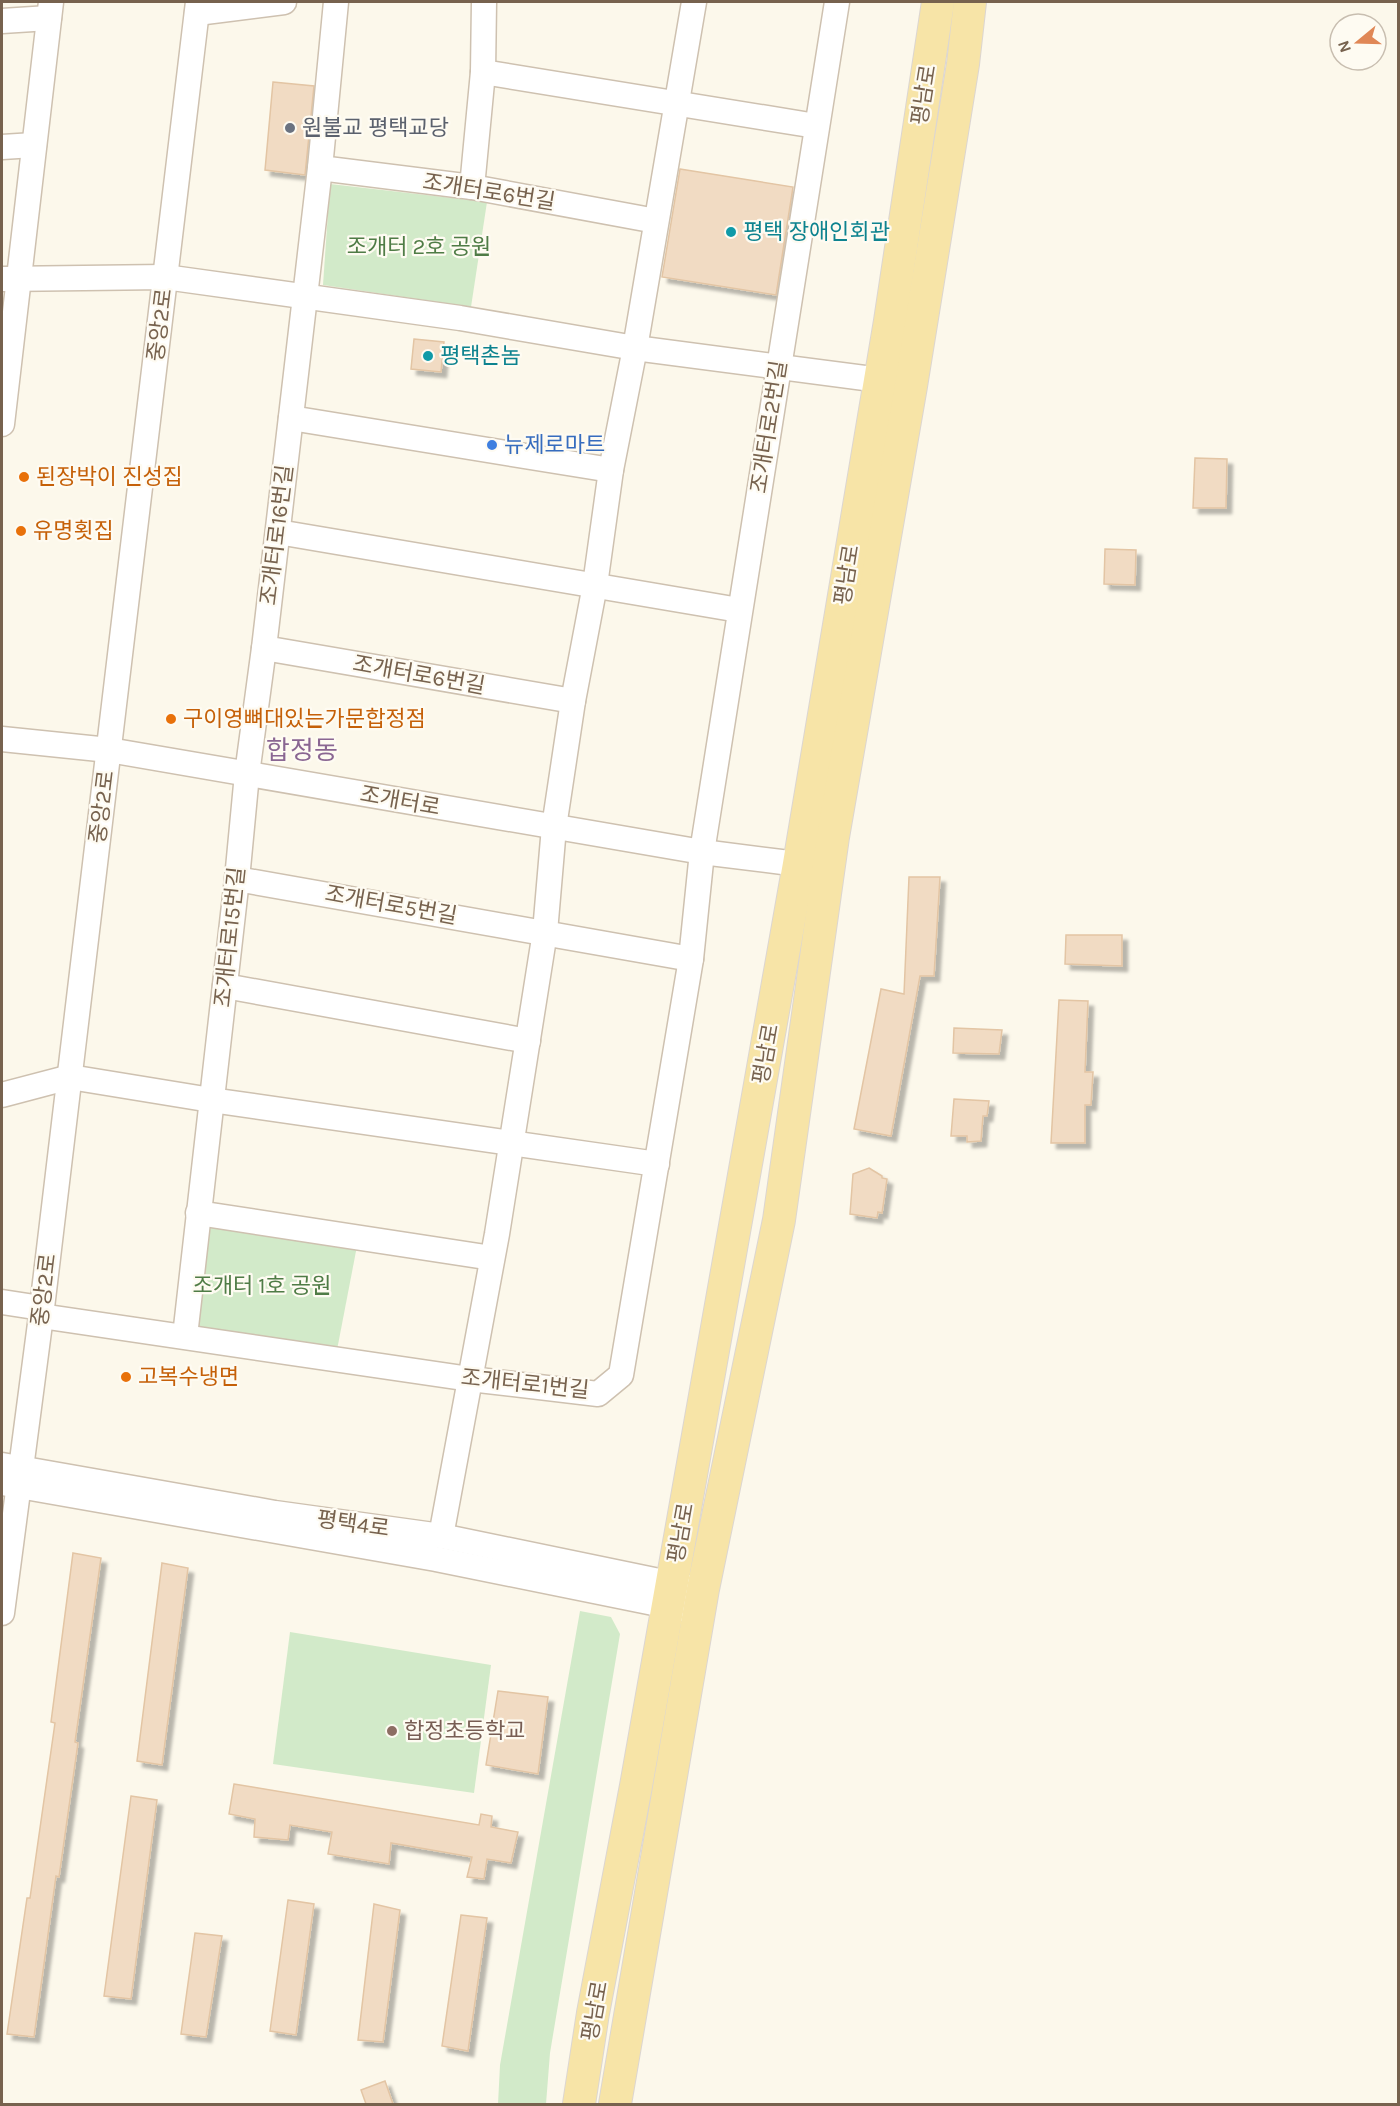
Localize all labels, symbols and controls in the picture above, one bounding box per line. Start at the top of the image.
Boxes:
north arrow [1328,12,1388,72]
text: N [1333,38,1355,55]
street label: 평남로 [906,63,942,127]
place label: 원불교 평택교당 [302,115,449,141]
marker: 원불교 평택교당 [283,121,297,135]
street label: 조개터로6번길 [421,169,557,215]
place label: 평택 장애인회관 [743,219,890,245]
marker: 평택 장애인회관 [724,225,738,239]
park label: 조개터 2호 공원 [347,234,491,260]
street label: 중앙2로 [143,287,177,363]
place label: 평택촌놈 [440,343,521,369]
marker: 평택촌놈 [421,349,435,363]
street label: 조개터로2번길 [746,359,792,495]
place label: 뉴제로마트 [504,432,605,458]
marker: 뉴제로마트 [485,438,499,452]
street label: 조개터로16번길 [255,463,299,607]
place label: 된장박이 진성집 [36,464,183,490]
marker: 된장박이 진성집 [17,470,31,484]
place label: 유명횟집 [33,518,114,544]
marker: 유명횟집 [14,524,28,538]
street label: 평남로 [829,543,865,607]
street label: 조개터로6번길 [351,651,487,699]
place label: 구이영뼈대있는가문합정점 [183,706,426,732]
marker: 구이영뼈대있는가문합정점 [164,712,178,726]
district label: 합정동 [266,735,338,766]
street label: 중앙2로 [85,769,119,845]
street label: 조개터로 [358,781,442,821]
street label: 조개터로15번길 [210,865,250,1009]
street label: 조개터로5번길 [323,881,459,929]
street label: 평남로 [748,1022,784,1086]
street label: 중앙2로 [27,1252,61,1328]
park label: 조개터 1호 공원 [192,1273,332,1299]
place label: 고복수냉면 [138,1364,239,1390]
street label: 조개터로1번길 [460,1364,590,1404]
marker: 고복수냉면 [119,1370,133,1384]
street label: 평남로 [663,1501,699,1565]
street label: 평택4로 [315,1506,391,1542]
place label: 합정초등학교 [404,1718,525,1744]
marker: 합정초등학교 [385,1724,399,1738]
street label: 평남로 [577,1979,613,2043]

